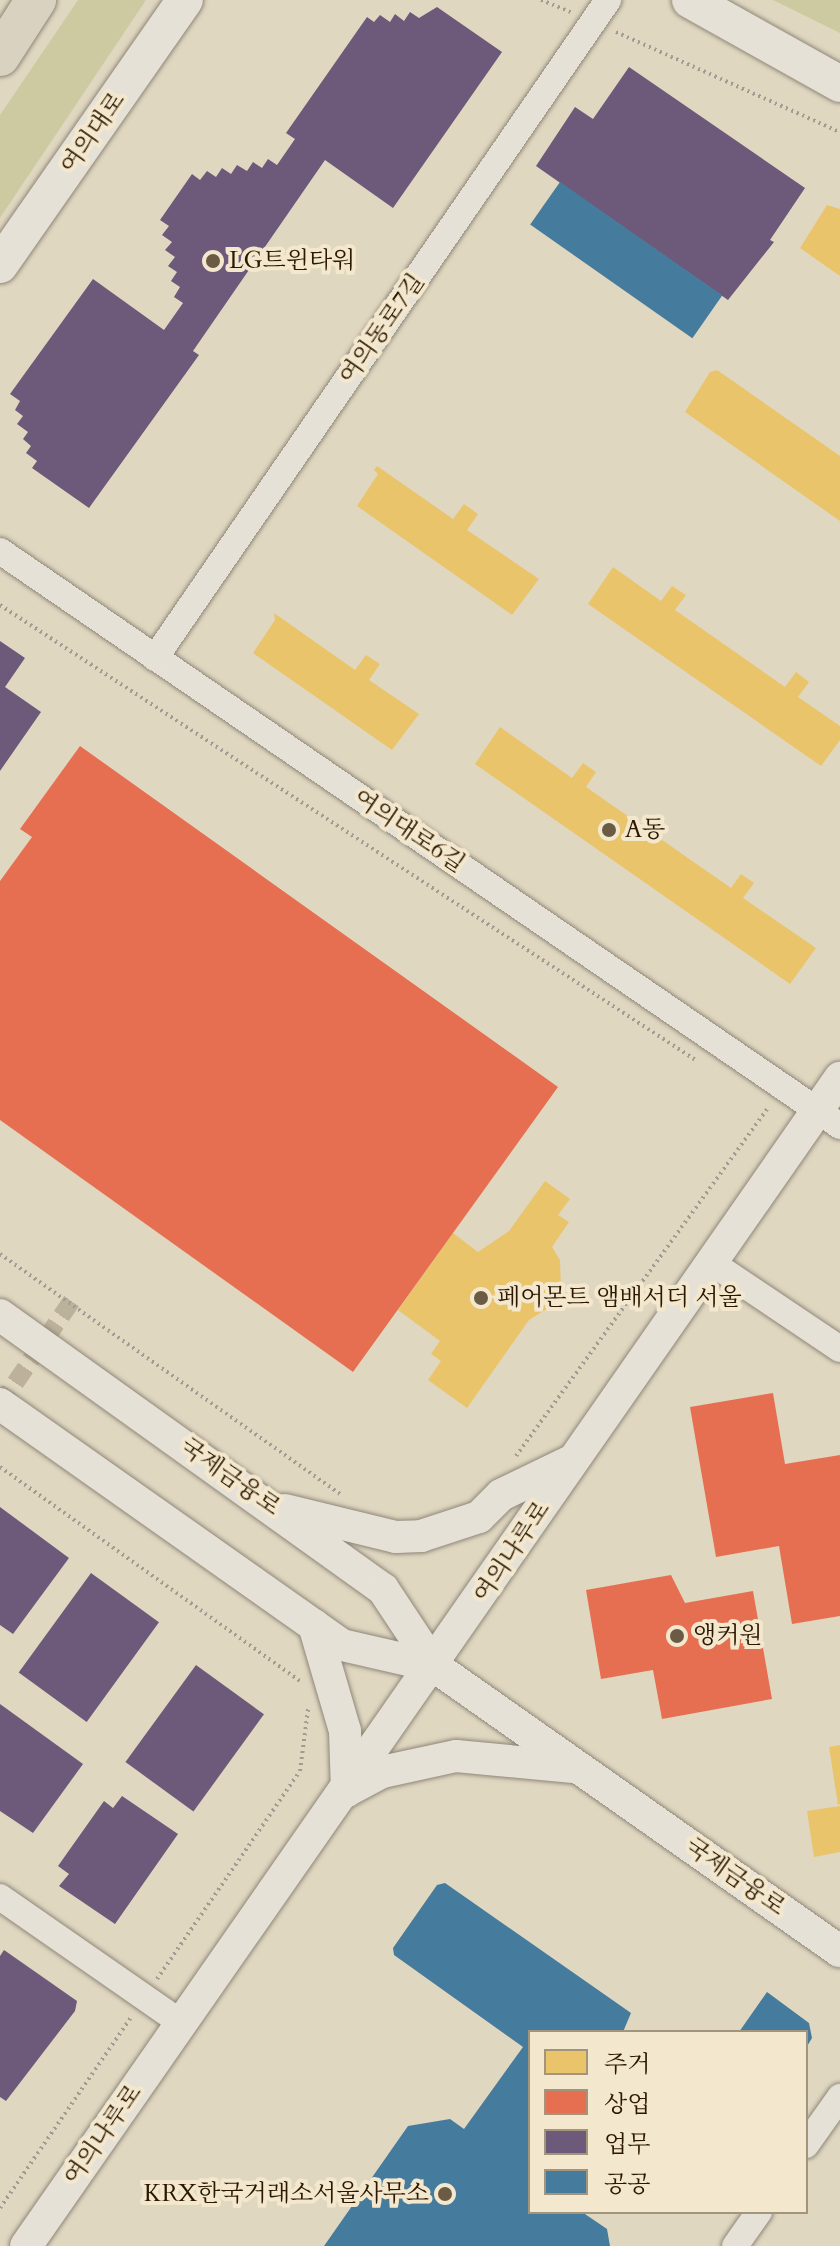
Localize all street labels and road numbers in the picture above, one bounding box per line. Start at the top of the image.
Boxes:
street label: 여의대로 [55,87,131,179]
street label: 여의동로7길 [333,268,431,390]
street label: 여의대로6길 [348,783,470,879]
street label: 국제금융로 [174,1432,286,1522]
street label: 여의나루로 [468,1496,556,1608]
street label: 국제금융로 [679,1832,791,1922]
street label: 여의나루로 [58,2079,148,2191]

